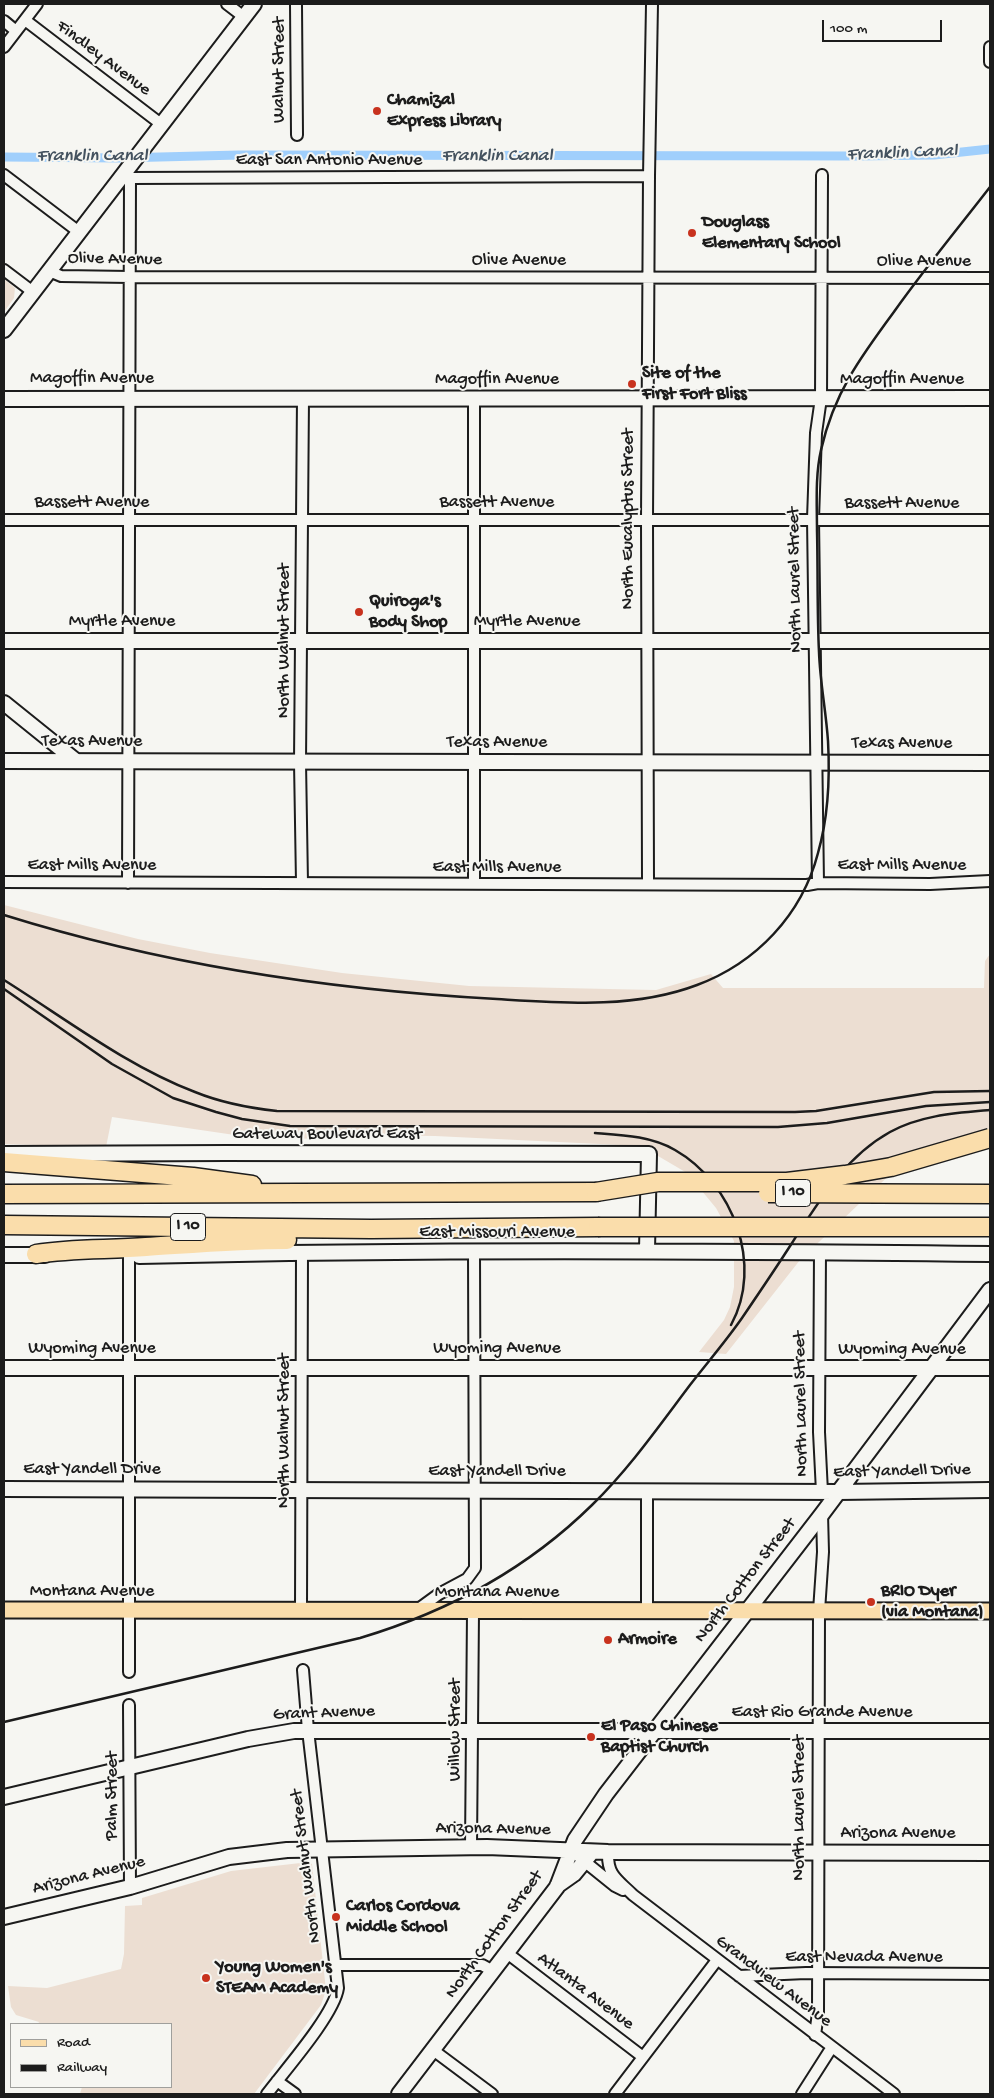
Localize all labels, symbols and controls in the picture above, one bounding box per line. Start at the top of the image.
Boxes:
scale bar [824,10,944,42]
street label: Findley Avenue [51,16,155,102]
street label: Walnut Street [269,17,291,123]
text: 100 m [830,20,867,38]
place label: Chamizal Express Library [387,90,501,132]
marker: Chamizal Express Library [371,105,383,117]
water label: Franklin Canal [846,141,958,167]
water label: Franklin Canal [37,146,147,168]
water label: Franklin Canal [442,146,552,168]
street label: East San Antonio Avenue [236,150,422,172]
place label: Douglass Elementary School [702,212,841,254]
marker: Douglass Elementary School [686,227,698,239]
street label: Olive Avenue [68,248,162,272]
street label: Olive Avenue [472,250,566,272]
street label: Olive Avenue [877,251,971,273]
place label: Site of the First Fort Bliss [642,363,747,406]
street label: Magoffin Avenue [30,368,154,390]
street label: Magoffin Avenue [435,369,559,391]
street label: Magoffin Avenue [840,369,964,391]
marker: Site of the First Fort Bliss [626,378,638,390]
street label: North Eucalyptus Street [618,429,640,609]
street label: Bassett Avenue [35,492,149,514]
street label: Bassett Avenue [440,492,554,514]
street label: Bassett Avenue [845,493,959,515]
street label: North Laurel Street [784,507,808,653]
street label: North Walnut Street [274,564,296,718]
place label: Quiroga's Body Shop [369,591,447,634]
marker: Quiroga's Body Shop [353,606,365,618]
street label: Myrtle Avenue [69,611,175,633]
street label: Myrtle Avenue [474,611,580,633]
street label: Texas Avenue [42,731,142,753]
street label: Texas Avenue [447,732,547,754]
street label: Texas Avenue [852,733,952,755]
street label: East Mills Avenue [28,855,156,877]
street label: East Mills Avenue [838,855,966,877]
street label: East Mills Avenue [433,857,561,879]
street label: Gateway Boulevard East [232,1124,422,1146]
road number: I 10 [776,1180,810,1206]
road number: I 10 [170,1214,206,1240]
street label: East Missouri Avenue [419,1222,575,1244]
street label: North Laurel Street [790,1331,814,1477]
street label: Wyoming Avenue [28,1338,156,1360]
street label: Wyoming Avenue [433,1338,561,1360]
street label: Wyoming Avenue [838,1339,966,1361]
street label: North Walnut Street [274,1354,296,1508]
street label: East Yandell Drive [23,1459,161,1481]
street label: East Yandell Drive [833,1460,971,1484]
street label: East Yandell Drive [428,1461,566,1483]
street label: North Cotton Street [690,1514,802,1648]
street label: Montana Avenue [30,1581,154,1603]
place label: BRIO Dyer (via Montana) [881,1581,984,1624]
street label: Montana Avenue [435,1582,559,1604]
marker: BRIO Dyer (via Montana) [865,1596,877,1608]
place label: Armoire [618,1629,677,1651]
marker: Armoire [602,1634,614,1646]
street label: Willow Street [445,1679,467,1781]
street label: Grant Avenue [273,1701,375,1727]
street label: East Rio Grande Avenue [732,1702,912,1724]
place label: El Paso Chinese Baptist Church [601,1716,718,1758]
marker: El Paso Chinese Baptist Church [585,1731,597,1743]
street label: North Laurel Street [789,1735,811,1881]
street label: Palm Street [102,1752,124,1840]
street label: North Walnut Street [287,1788,327,1944]
street label: Arizona Avenue [435,1818,551,1842]
street label: Arizona Avenue [840,1823,956,1845]
street label: Arizona Avenue [31,1852,147,1900]
street label: North Cotton Street [441,1867,549,2003]
place label: Carlos Cordova Middle School [346,1896,460,1938]
marker: Carlos Cordova Middle School [330,1911,342,1923]
street label: Grandview Avenue [710,1931,836,2033]
street label: East Nevada Avenue [785,1947,943,1969]
street label: Atlanta Avenue [532,1948,638,2036]
place label: Young Women's STEAM Academy [216,1957,338,2000]
marker: Young Women's STEAM Academy [200,1972,212,1984]
legend [10,2023,172,2088]
text: Road [57,2034,90,2052]
text: Railway [57,2059,107,2077]

